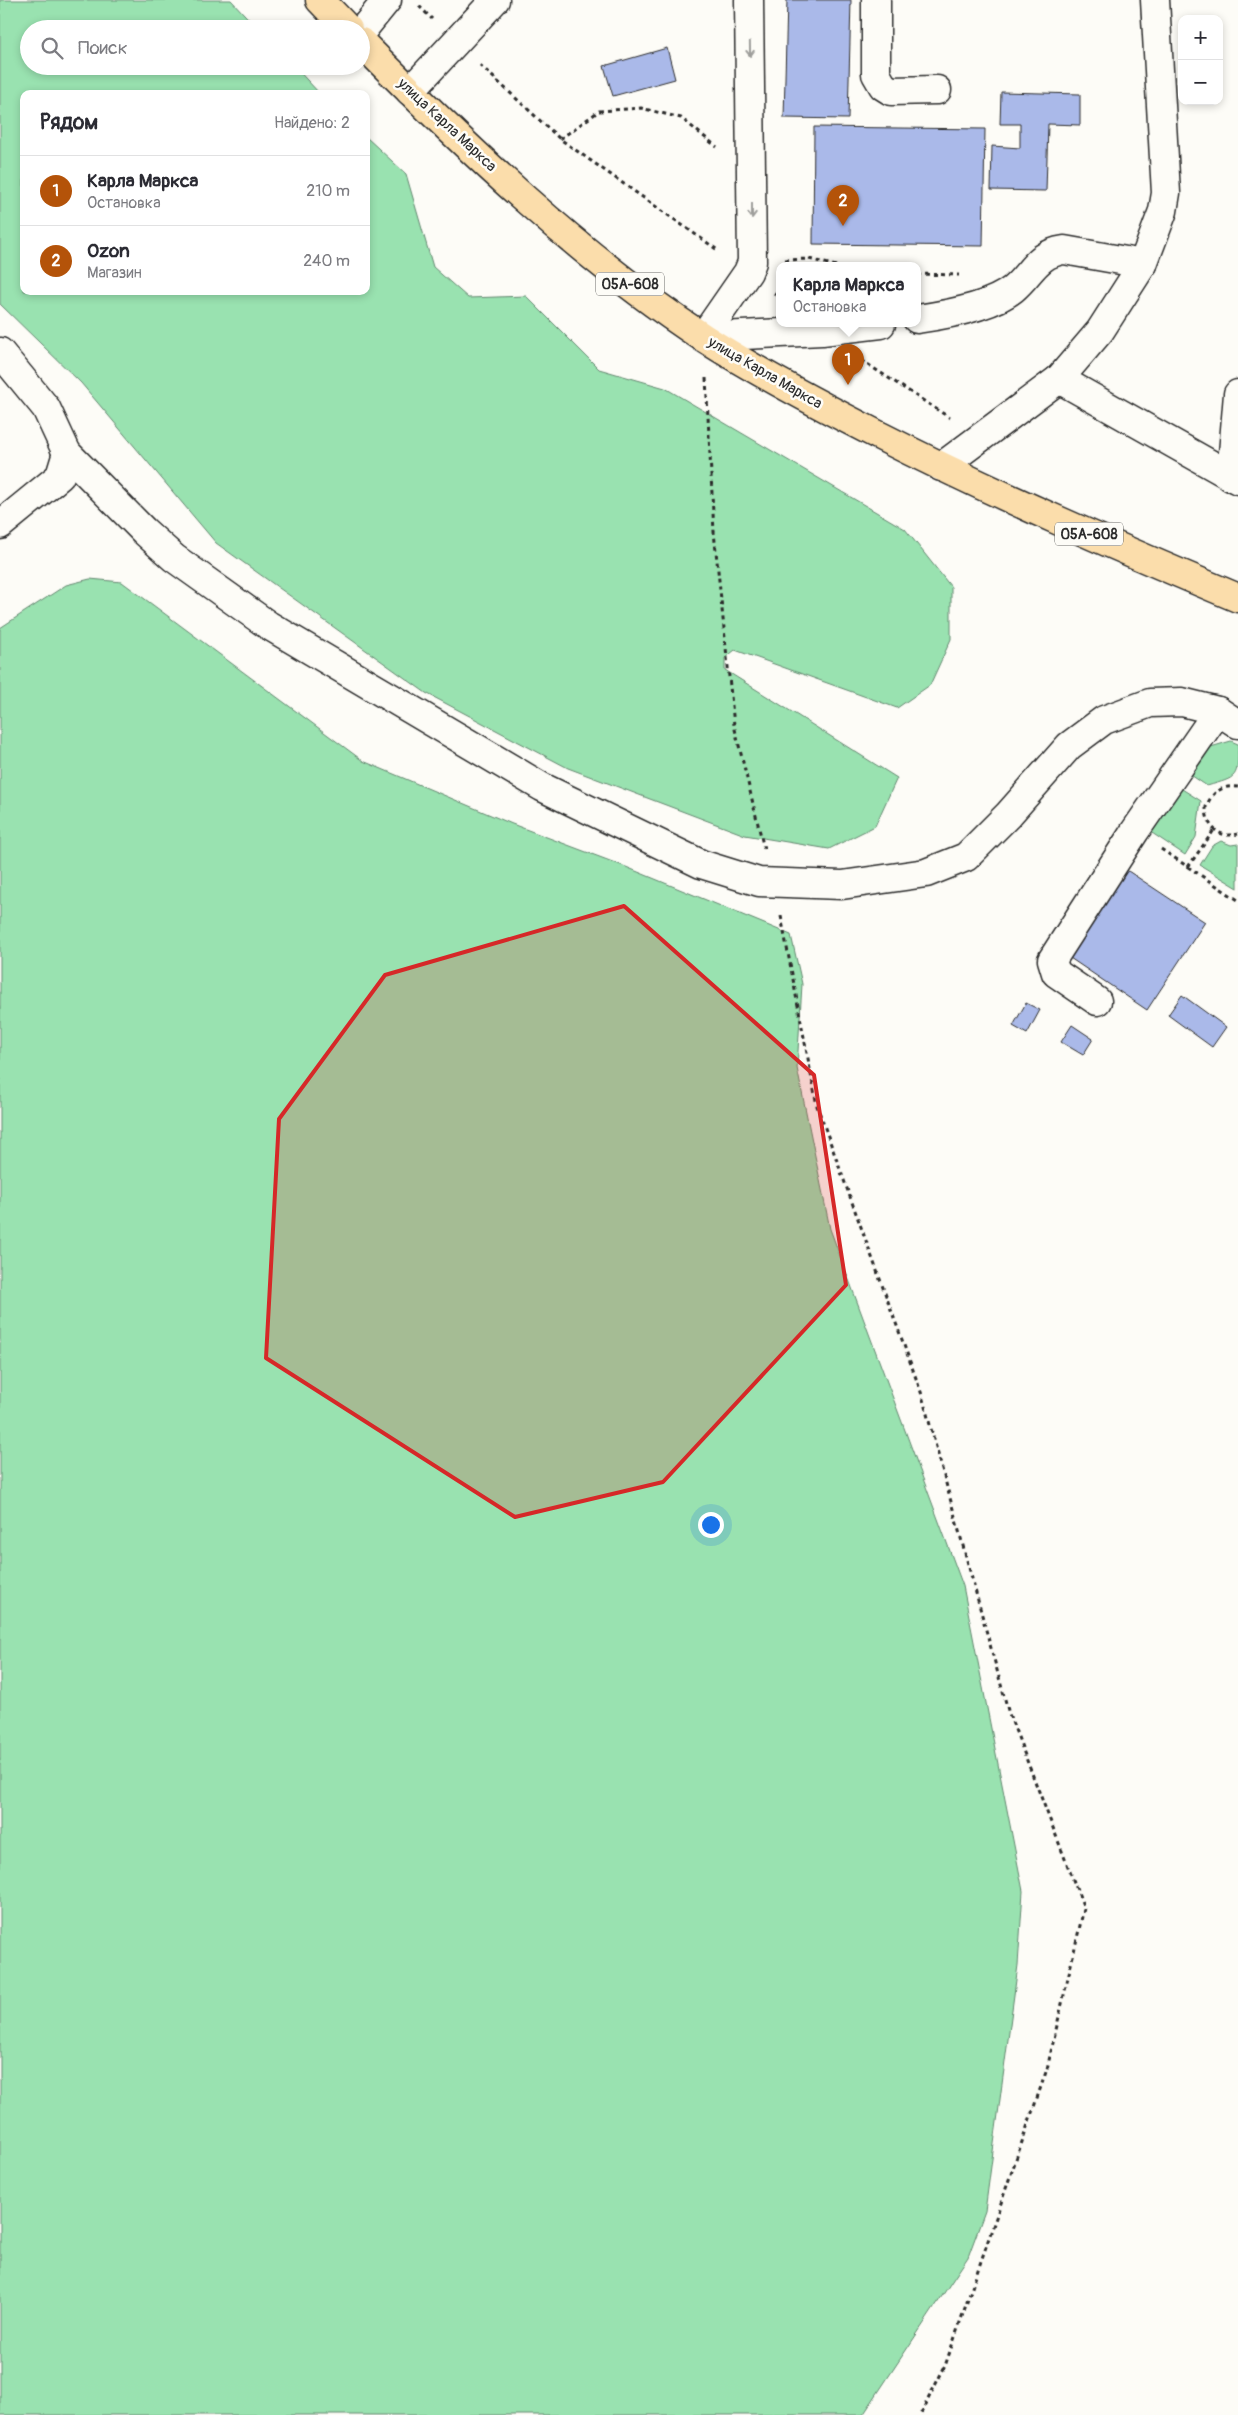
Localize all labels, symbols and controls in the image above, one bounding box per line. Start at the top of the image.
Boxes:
map controls [1178,15,1223,105]
button: + [1178,15,1223,60]
search box [20,20,370,75]
icon: search [38,34,66,62]
text: Поиск [78,36,128,60]
one-way arrow [745,40,755,56]
button: − [1178,60,1223,105]
street label: улица Карла Маркса [393,74,501,176]
text: Рядом [40,109,98,136]
text: Найдено: 2 [274,113,350,133]
text: Карла Маркса [87,169,198,193]
text: 1 [53,181,59,201]
text: 210 m [306,181,350,201]
pin: 2 [827,185,859,226]
text: Остановка [87,193,161,213]
one-way arrow [747,202,757,219]
text: Ozon [87,239,130,263]
text: 2 [52,251,60,271]
text: 240 m [303,251,350,271]
popup [776,262,921,327]
text: Магазин [87,263,142,283]
road number: 05А-608 [596,272,664,296]
text: Карла Маркса [793,273,904,297]
text: Остановка [793,297,866,317]
street label: улица Карла Маркса [704,332,825,413]
pin: 1 [832,344,864,385]
road number: 05А-608 [1055,522,1123,546]
your location [698,1512,724,1538]

